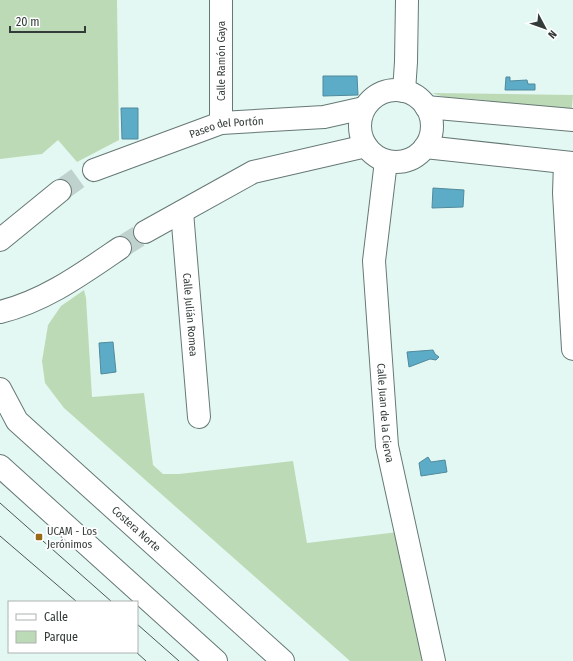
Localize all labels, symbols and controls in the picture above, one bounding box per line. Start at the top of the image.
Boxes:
scale bar [10,8,85,34]
north arrow [525,8,565,48]
text: 20 m [16,15,40,29]
street label: Calle Ramón Gaya [215,21,228,101]
text: N [545,27,559,41]
street label: Paseo del Portón [188,115,264,141]
street label: Calle Julián Romea [180,272,200,357]
street label: Calle Juan de la Cierva [374,363,396,464]
street label: Costera Norte [109,504,163,554]
place label: UCAM - Los Jerónimos [47,525,97,551]
marker: UCAM - Los Jerónimos [34,532,44,542]
legend [8,601,138,653]
text: Calle [44,610,68,624]
text: Parque [44,630,78,644]

